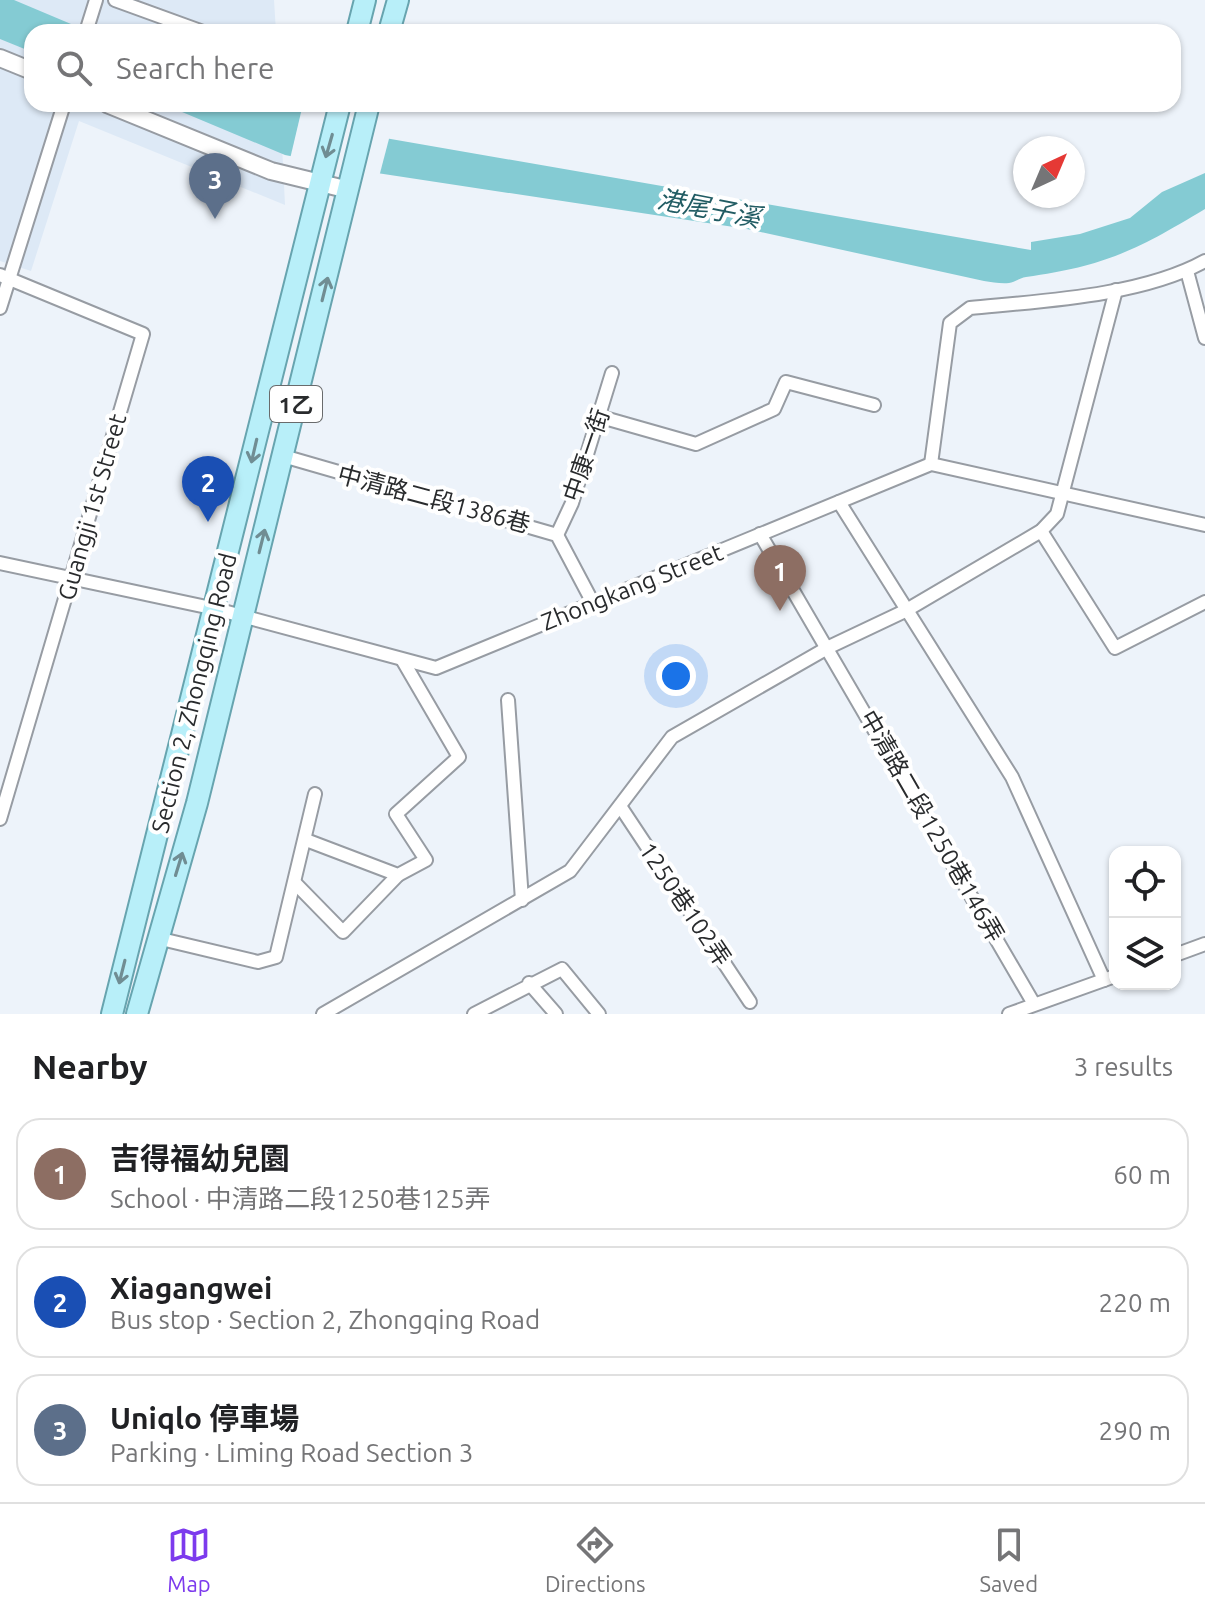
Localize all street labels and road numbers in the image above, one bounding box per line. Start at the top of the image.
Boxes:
road number: 1乙 [270,386,322,422]
street label: 中康一街 [558,405,614,505]
street label: Guangji 1st Street [52,410,132,603]
street label: 中清路二段1386巷 [335,460,533,538]
street label: Zhongkang Street [537,538,727,636]
street label: Section 2, Zhongqing Road [146,550,242,836]
street label: 中清路二段1250巷146弄 [855,705,1009,947]
street label: 1250巷102弄 [634,837,736,971]

